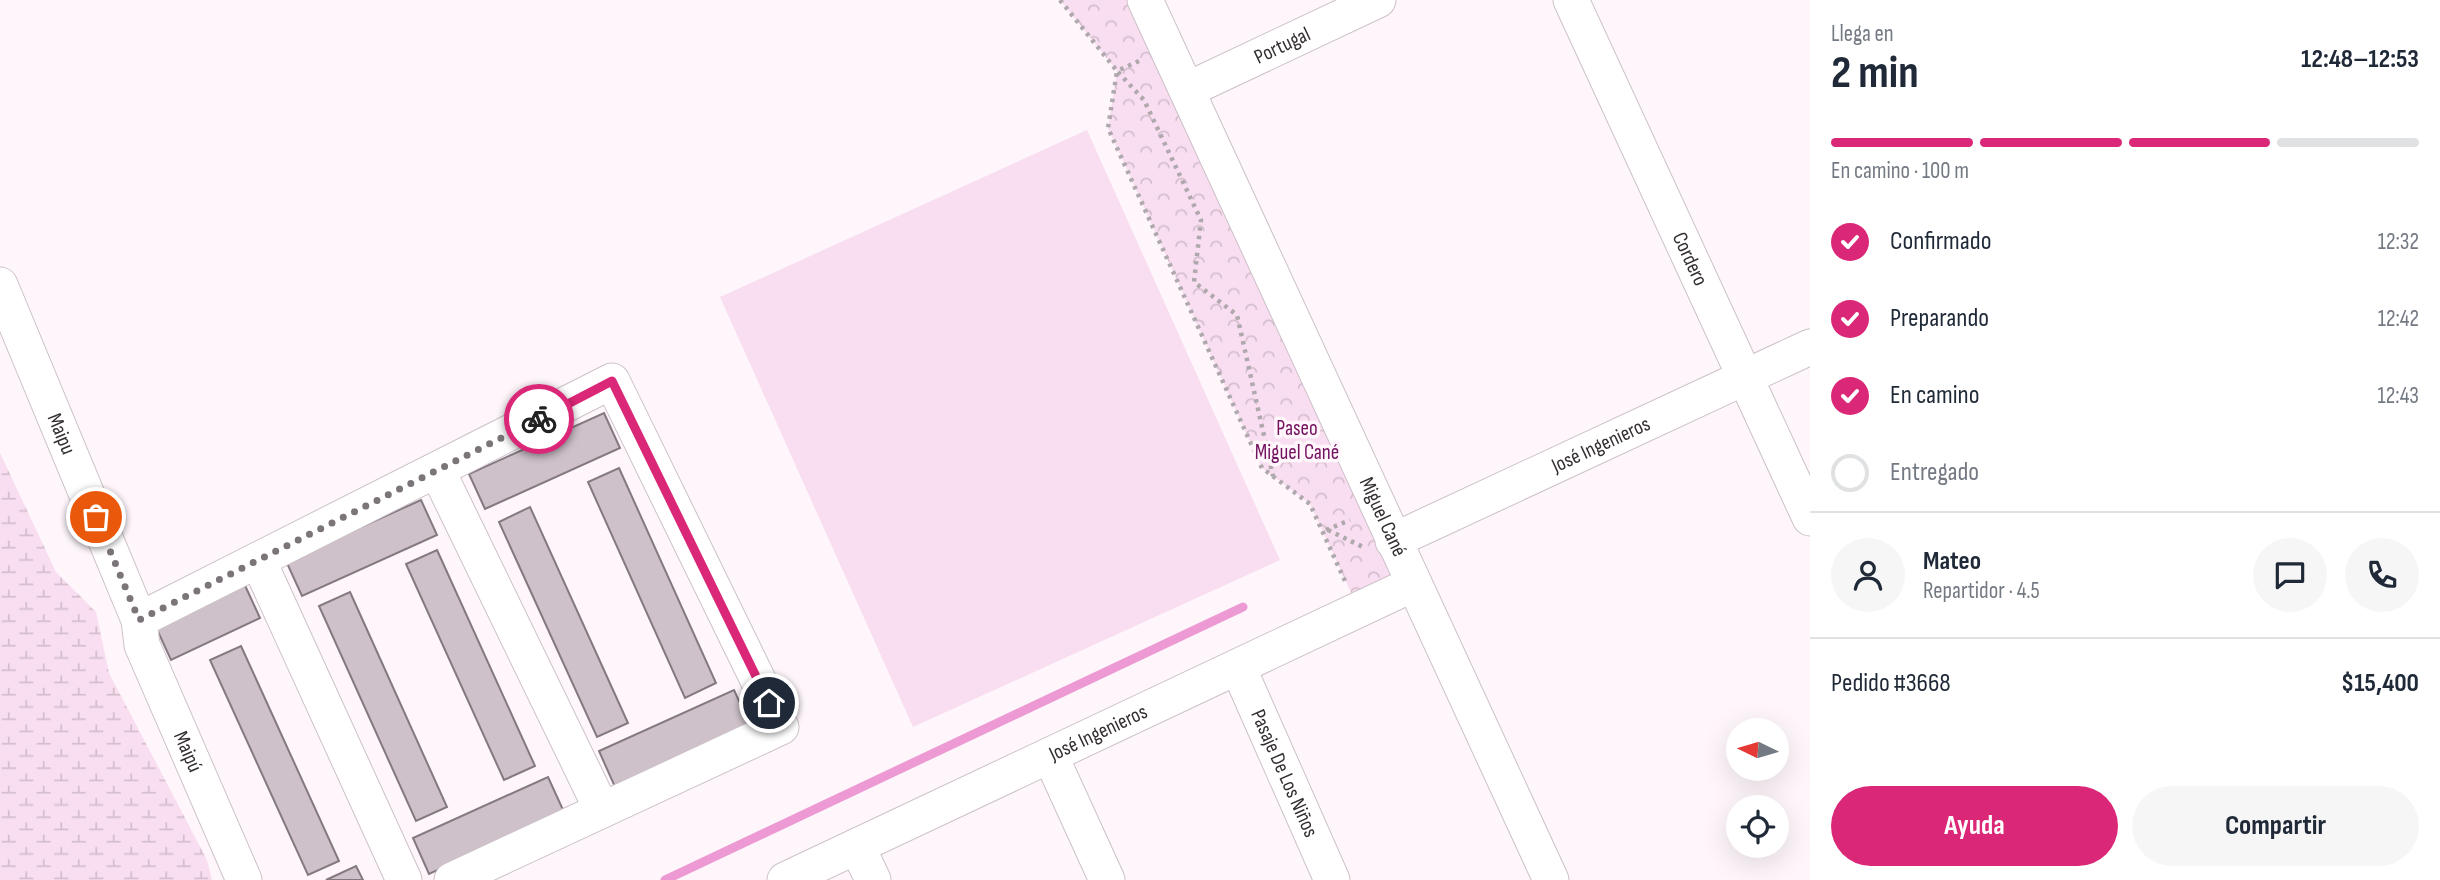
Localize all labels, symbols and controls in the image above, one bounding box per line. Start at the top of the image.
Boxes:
text: Llega en [1831,20,1894,48]
street label: Portugal [1250,22,1314,70]
text: 12:48–12:53 [2301,44,2419,75]
text: 2 min [1831,46,1919,101]
text: En camino · 100 m [1831,157,1969,185]
icon: check [1831,223,1869,261]
text: Confirmado [1890,226,1991,257]
street label: Cordero [1667,228,1713,290]
text: 12:32 [2378,228,2419,256]
icon: check [1831,300,1869,338]
text: Preparando [1890,303,1989,334]
text: 12:42 [2378,305,2419,333]
icon: check [1831,377,1869,415]
text: En camino [1890,380,1980,411]
text: 12:43 [2378,382,2419,410]
courier [504,384,574,454]
icon: bike [520,400,558,438]
street label: Maipu [42,410,81,458]
street label: José Ingenieros [1547,411,1654,479]
park label: Paseo Miguel Cané [1255,416,1339,465]
text: Entregado [1890,457,1979,488]
street label: Miguel Cané [1354,473,1412,561]
pin [66,487,126,547]
icon: bag [77,498,115,536]
button: person [1831,538,1905,612]
button: chat [2253,538,2327,612]
button: phone [2345,538,2419,612]
text: Mateo [1923,546,1981,577]
text: Repartidor · 4.5 [1923,577,2040,605]
text: Pedido #3668 [1831,668,1951,699]
text: $15,400 [2341,668,2419,699]
pin [739,673,799,733]
icon: home [750,684,788,722]
street label: José Ingenieros [1044,699,1151,767]
street label: Pasaje De Los Niños [1245,706,1323,841]
north arrow [1726,718,1788,780]
map controls [1726,718,1789,858]
street label: Maipú [168,727,208,776]
button: Ayuda [1831,786,2118,866]
button: Compartir [2132,786,2419,866]
button: locate [1726,795,1789,858]

